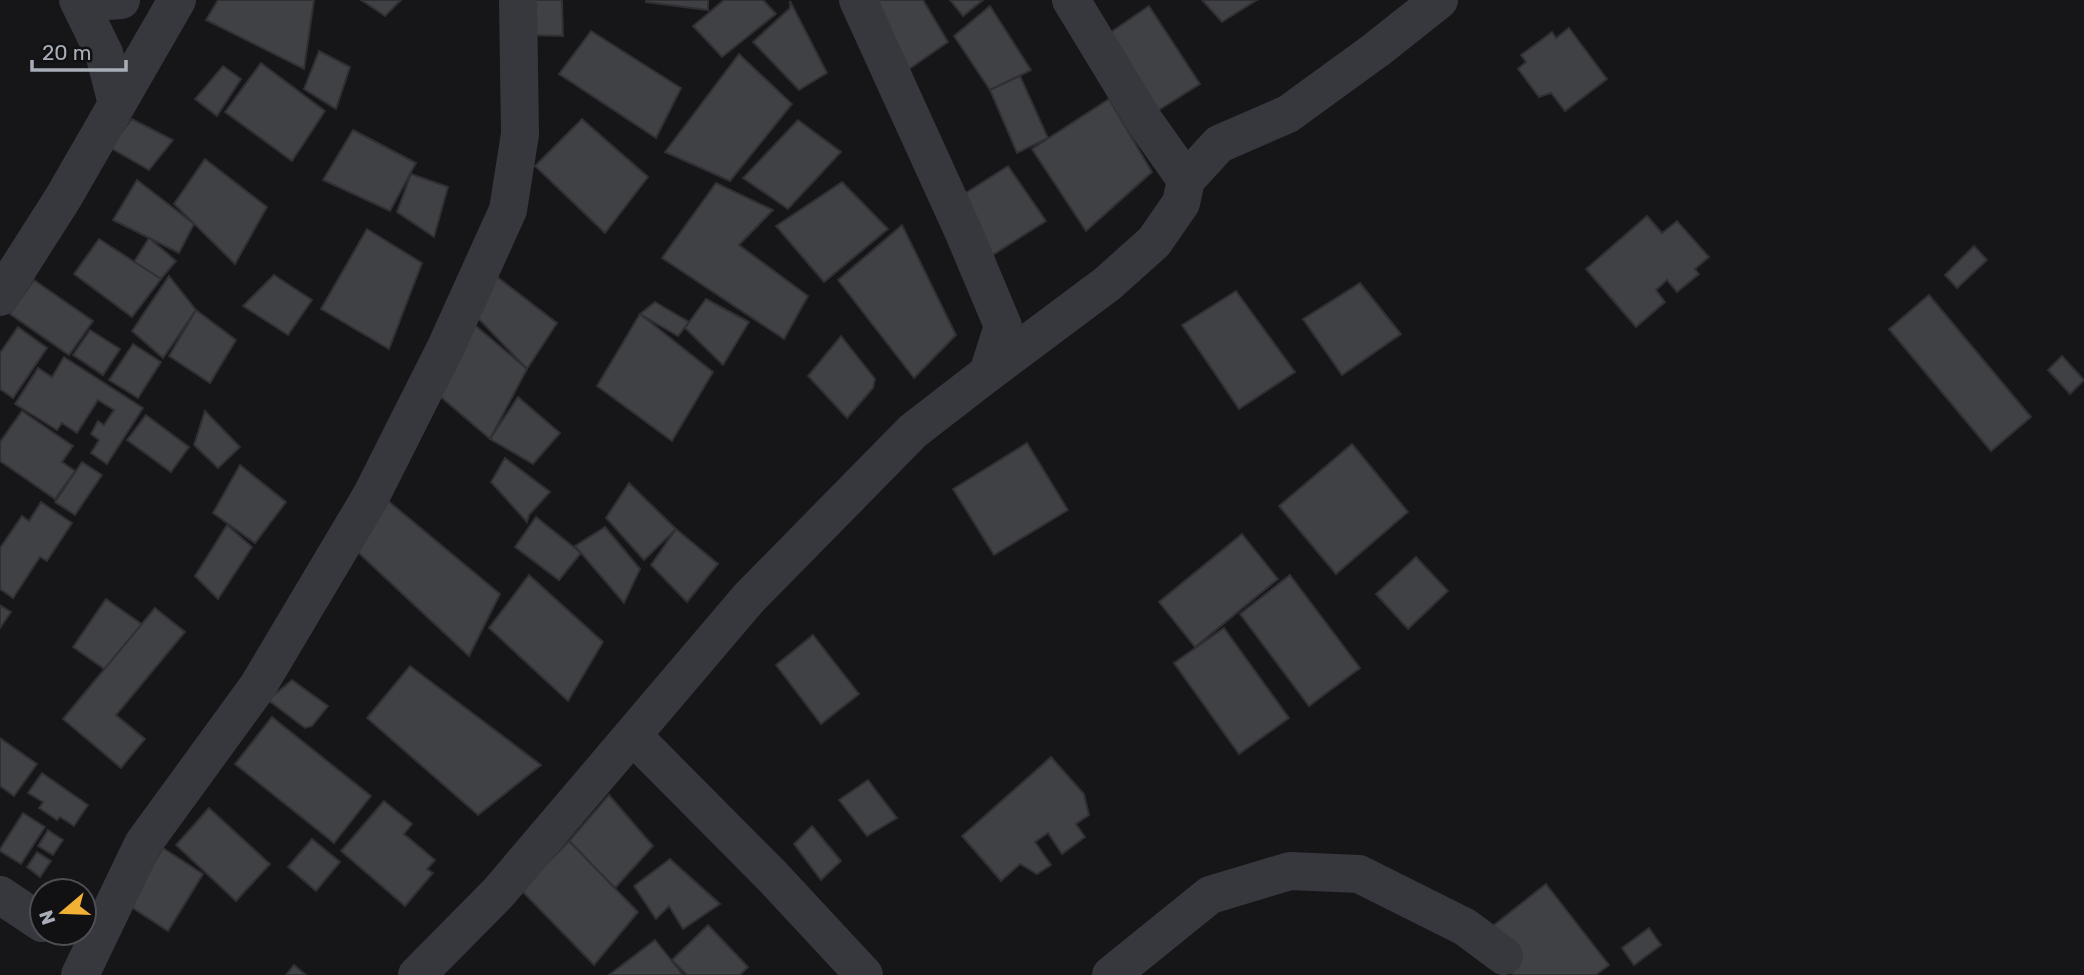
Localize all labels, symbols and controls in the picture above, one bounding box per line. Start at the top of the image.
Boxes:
scale bar [32,28,126,72]
text: 20 m [42,40,91,65]
north arrow [28,877,98,947]
text: N [34,907,60,928]

